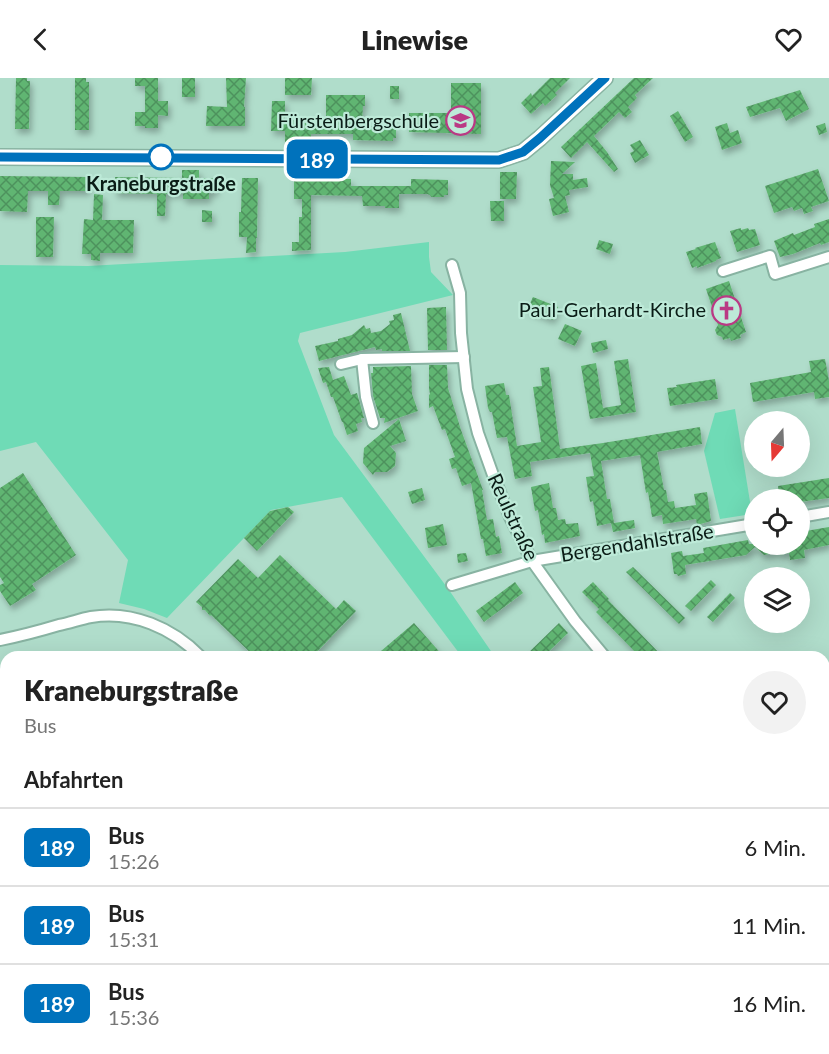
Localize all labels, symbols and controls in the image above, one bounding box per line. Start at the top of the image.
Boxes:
icon: back [24,23,57,56]
text: Linewise [361,23,468,56]
icon: heart [772,23,805,56]
school or university icon: Fürstenbergschule [444,105,476,137]
place label: Fürstenbergschule [278,108,439,132]
line badge: 189 [282,140,352,178]
marker: Kraneburgstraße [148,144,174,170]
text: 189 [299,147,335,172]
place label: Kraneburgstraße [86,171,236,195]
church icon: Paul-Gerhardt-Kirche [711,294,743,326]
place label: Paul-Gerhardt-Kirche [519,297,706,321]
north arrow [744,411,810,477]
map controls [744,411,810,633]
street label: Reulstraße [483,469,545,564]
button: locate [744,489,810,555]
street label: Bergendahlstraße [559,518,715,566]
button: layers [744,567,810,633]
button: heart [743,671,806,734]
text: Kraneburgstraße [24,673,238,707]
text: Bus [24,713,57,737]
text: Abfahrten [24,766,123,793]
text: Bus [108,822,144,849]
text: 6 Min. [745,834,806,861]
text: 189 [39,835,75,860]
text: 15:26 [108,849,159,873]
text: Bus [108,900,144,927]
text: 11 Min. [732,912,806,939]
text: 189 [39,913,75,938]
text: 15:31 [108,927,159,951]
text: Bus [108,978,144,1005]
text: 16 Min. [732,990,806,1017]
text: 189 [39,991,75,1016]
text: 15:36 [108,1005,159,1029]

